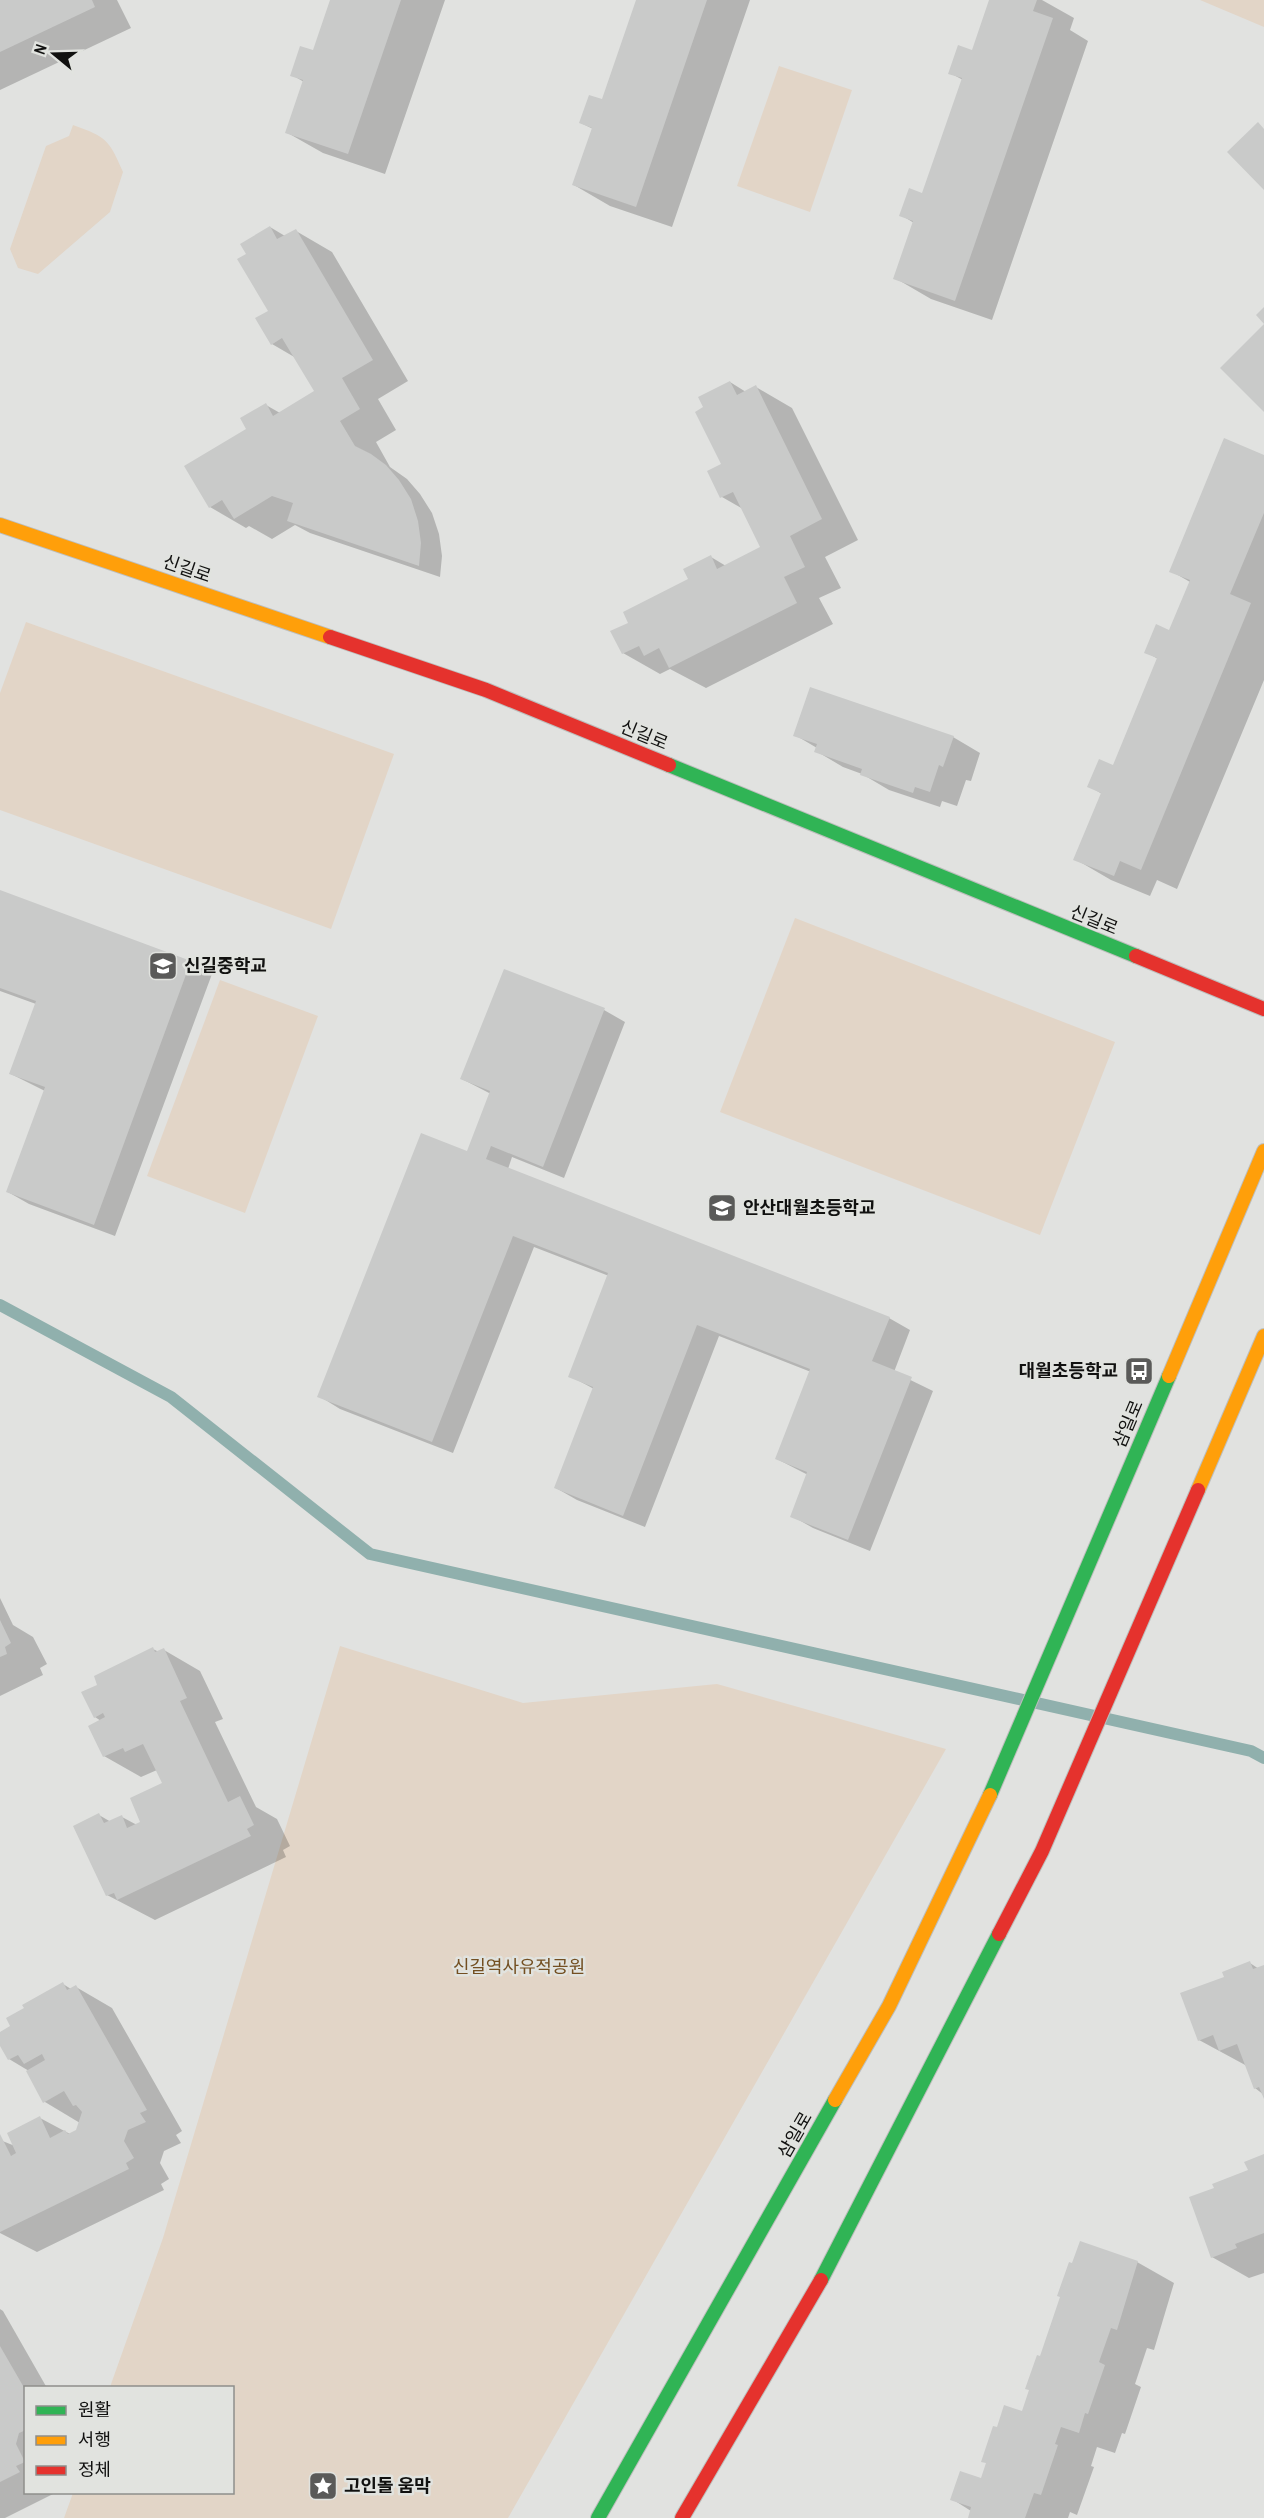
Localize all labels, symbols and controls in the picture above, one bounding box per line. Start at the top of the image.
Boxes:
north arrow [24,24,84,84]
text: N [28,41,52,57]
street label: 신길로 [160,549,215,588]
street label: 신길로 [616,714,672,755]
street label: 신길로 [1066,899,1122,940]
school or university icon: 신길중학교 [147,950,179,982]
place label: 신길중학교 [184,953,267,978]
school or university icon: 안산대월초등학교 [706,1192,738,1224]
place label: 안산대월초등학교 [743,1195,875,1220]
bus stop icon: 대월초등학교 [1123,1355,1155,1387]
place label: 대월초등학교 [1019,1358,1118,1383]
street label: 삼일로 [1106,1396,1149,1452]
park label: 신길역사유적공원 [453,1954,585,1979]
street label: 삼일로 [771,2107,818,2163]
legend [24,2386,234,2494]
text: 원활 [78,2397,111,2422]
text: 서행 [78,2427,111,2452]
text: 정체 [78,2457,111,2482]
place icon: 고인돌 움막 [307,2470,339,2502]
place label: 고인돌 움막 [344,2473,431,2498]

